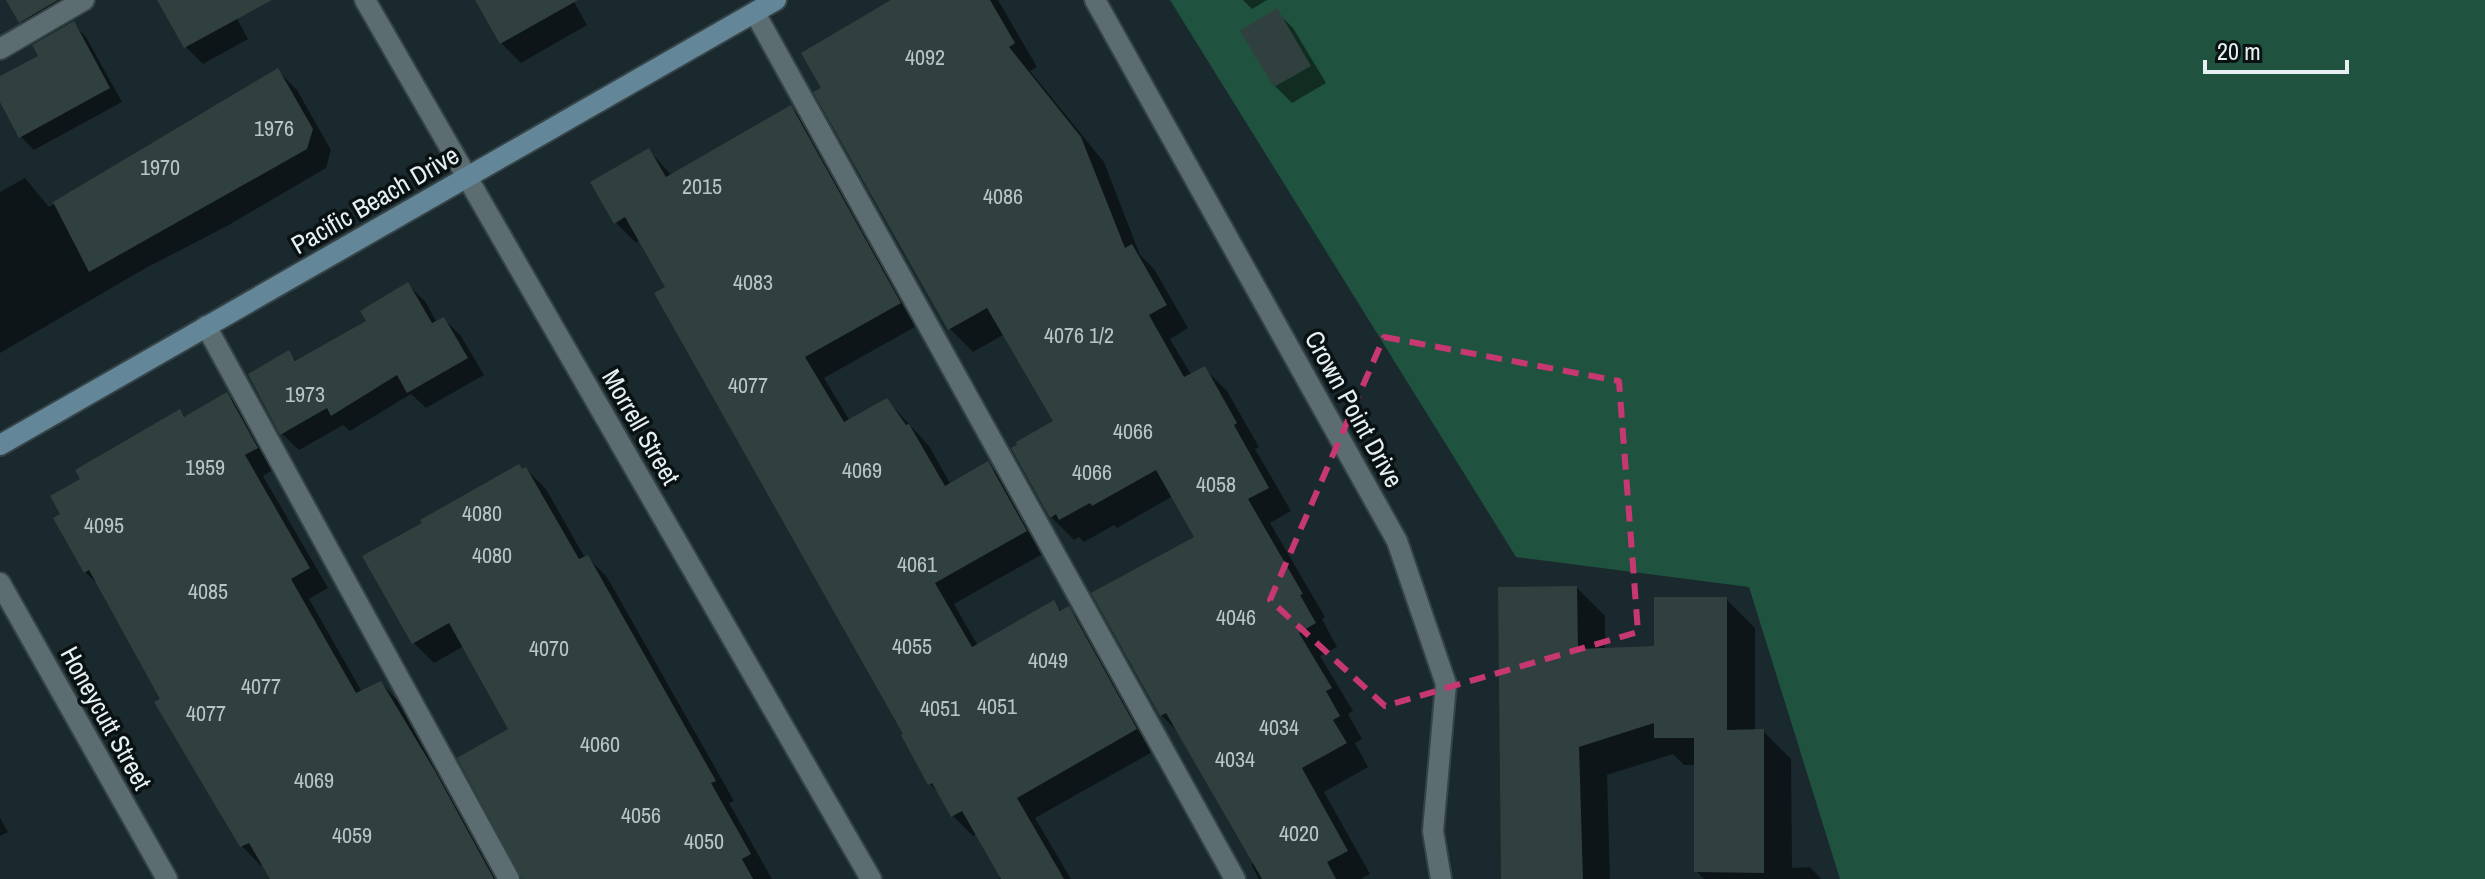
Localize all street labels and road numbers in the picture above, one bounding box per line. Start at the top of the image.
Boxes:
street label: Pacific Beach Drive [284,137,465,262]
street label: Crown Point Drive [1297,324,1412,493]
street label: Morrell Street [594,363,689,491]
street label: Honeycutt Street [53,640,160,796]

